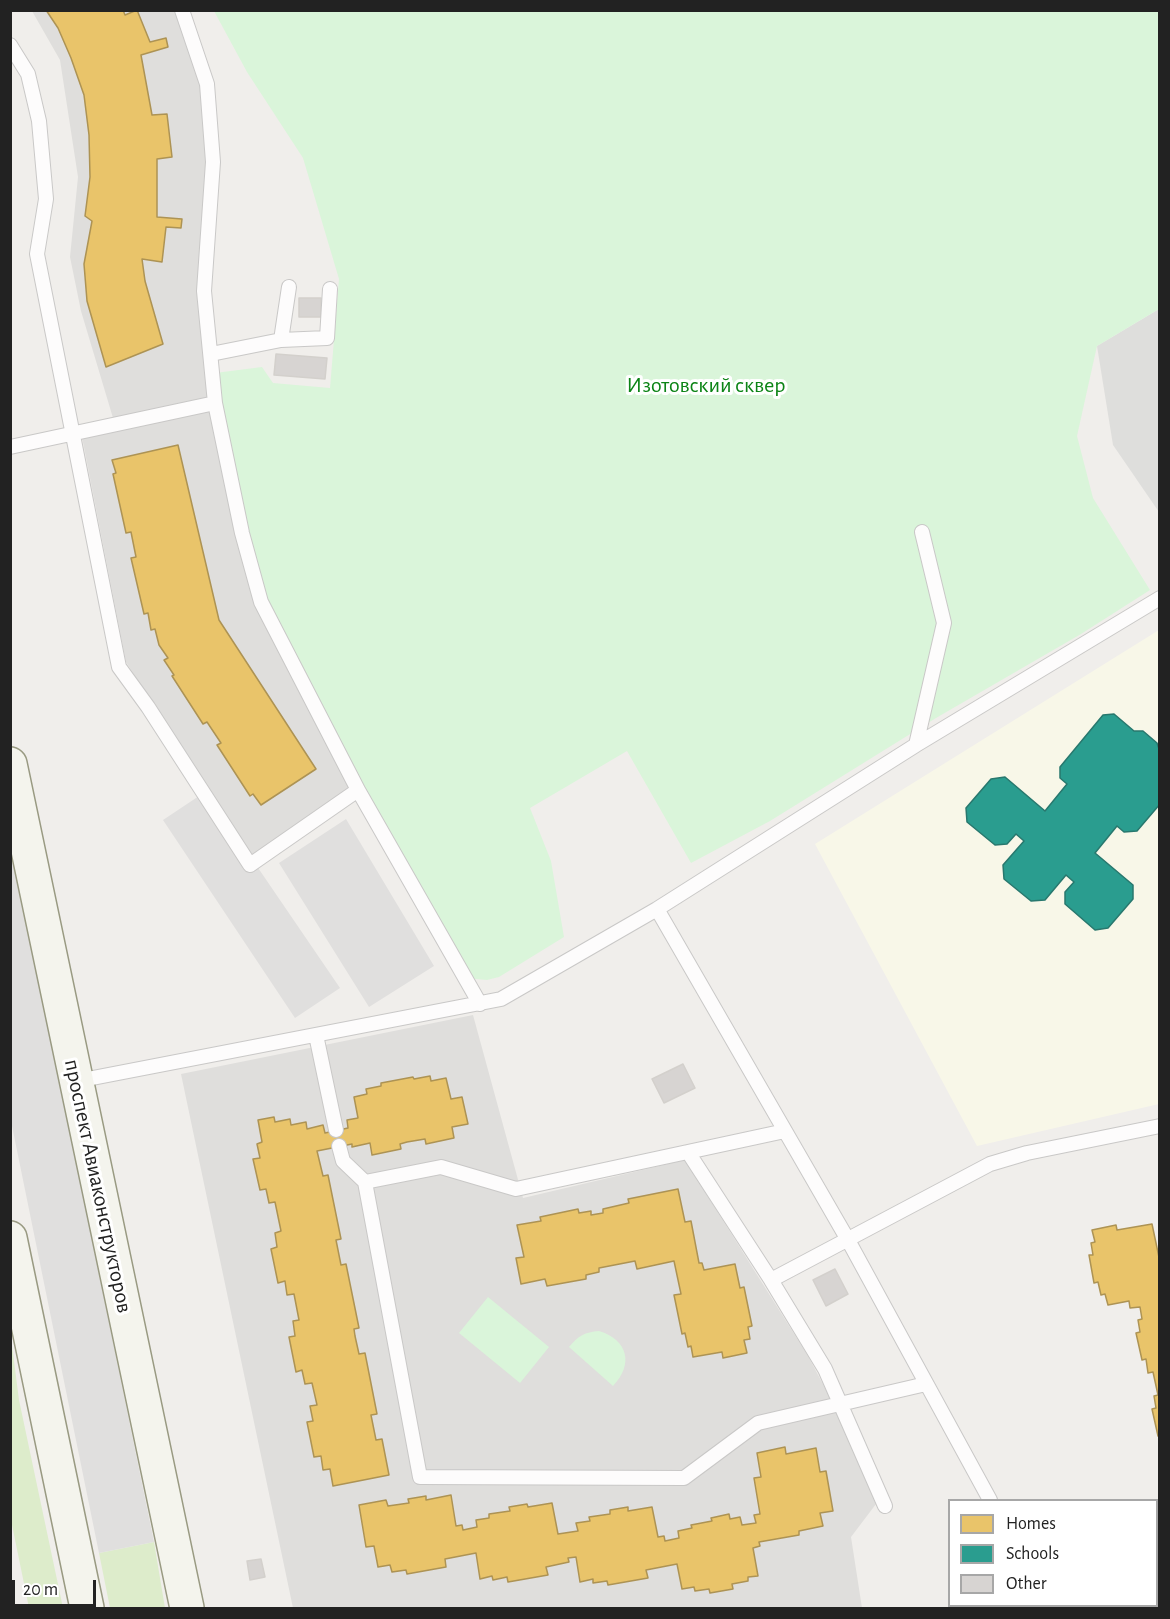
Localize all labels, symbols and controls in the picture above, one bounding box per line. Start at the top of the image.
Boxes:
park label: Изотовский сквер [627,372,785,398]
street label: проспект Авиаконструкторов [58,1057,138,1315]
legend [948,1499,1158,1607]
text: Homes [1006,1515,1056,1533]
text: Schools [1006,1545,1059,1563]
scale bar [15,1568,99,1606]
text: Other [1006,1575,1047,1593]
text: 20 m [23,1581,58,1599]

